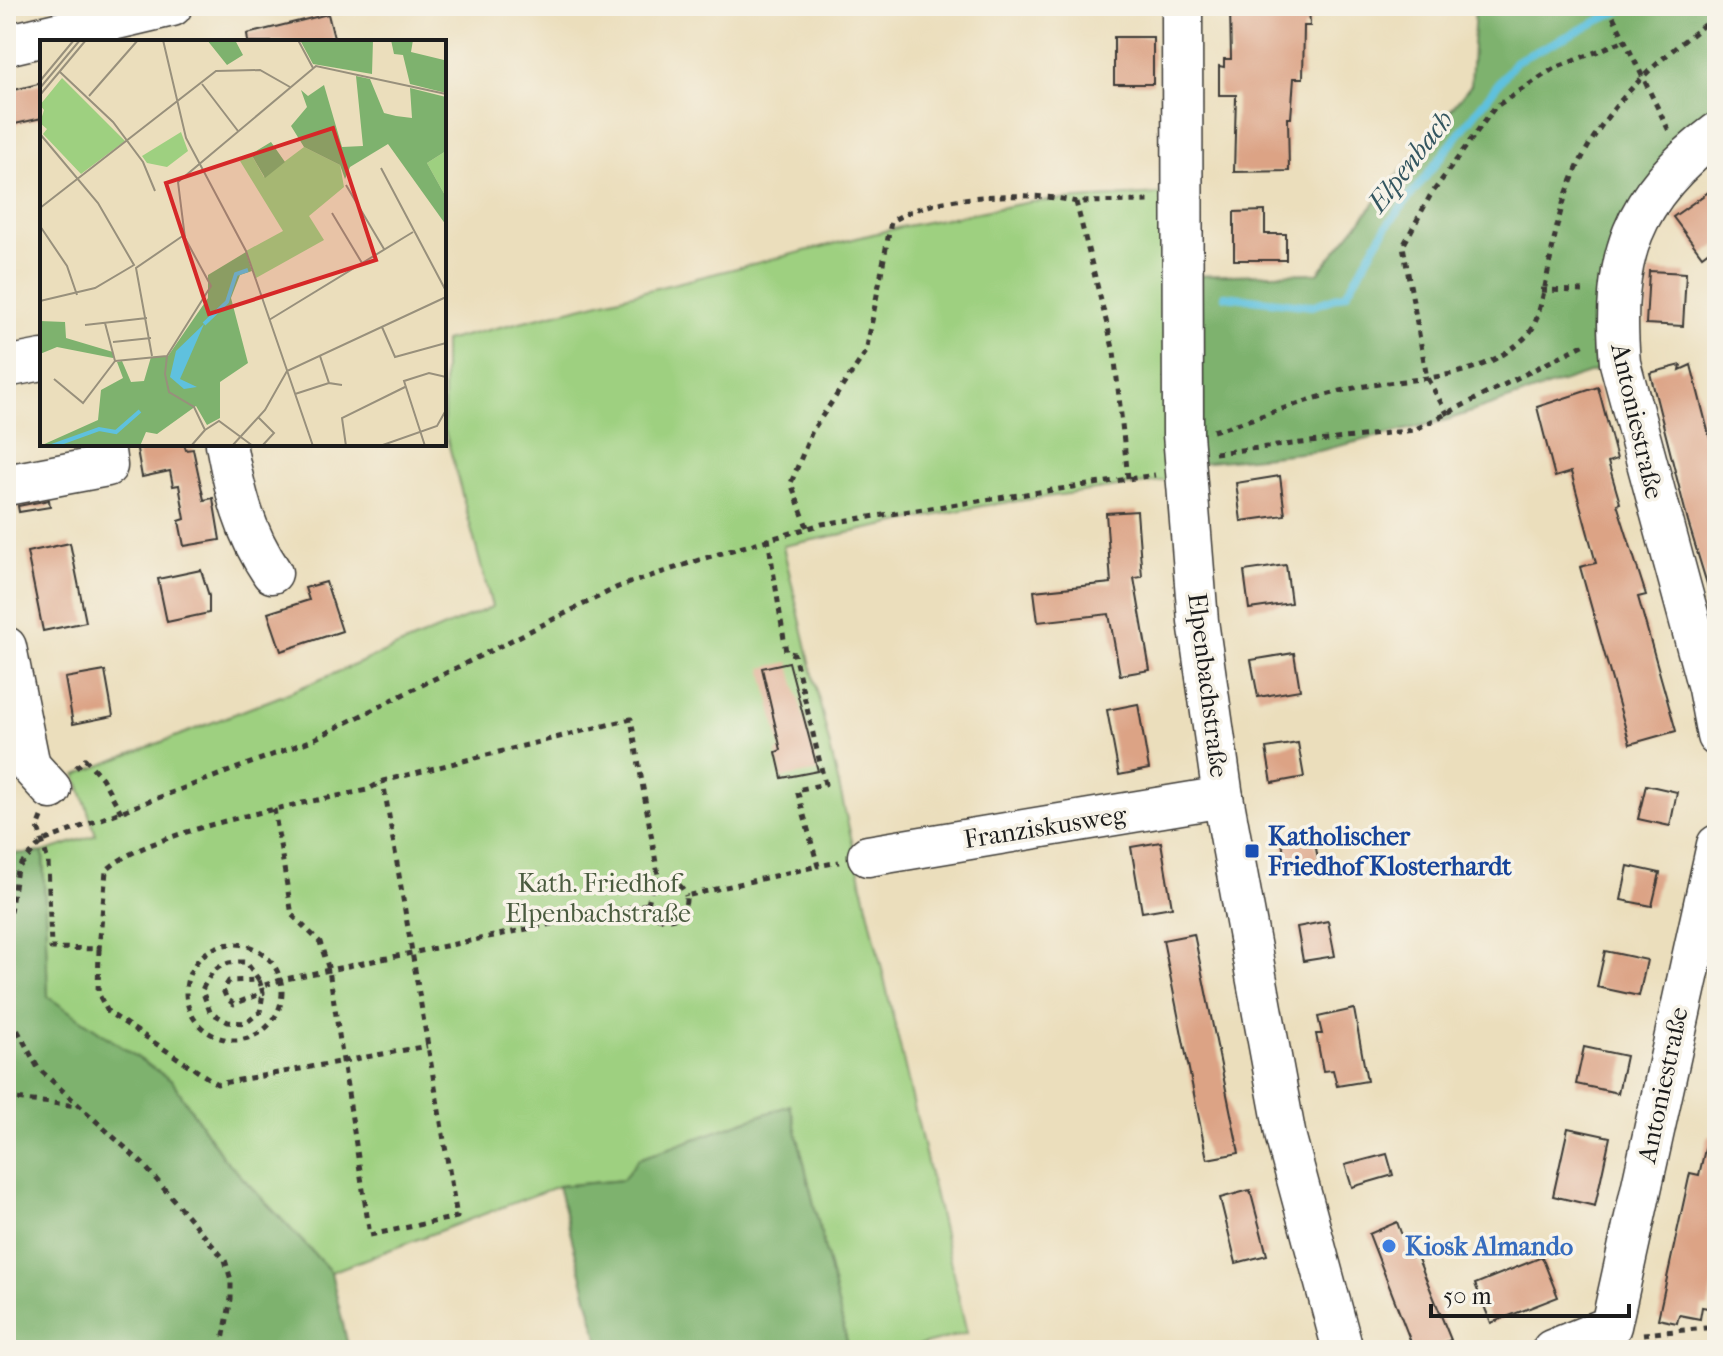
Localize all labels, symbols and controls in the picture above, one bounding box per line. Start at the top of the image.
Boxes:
inset map [40,40,446,446]
water label: Elpenbach [1359,104,1460,220]
street label: Antoniestraße [1604,339,1670,502]
street label: Elpenbachstraße [1181,591,1235,779]
street label: Franziskusweg [962,799,1130,855]
place label: Katholischer Friedhof Klosterhardt [1267,821,1512,882]
marker: Katholischer Friedhof Klosterhardt [1243,842,1261,860]
park label: Kath. Friedhof Elpenbachstraße [505,868,691,929]
street label: Antoniestraße [1631,1004,1695,1167]
place label: Kiosk Almando [1405,1231,1573,1262]
marker: Kiosk Almando [1380,1237,1398,1255]
scale bar [1431,1268,1629,1318]
text: 50 m [1443,1282,1492,1310]

